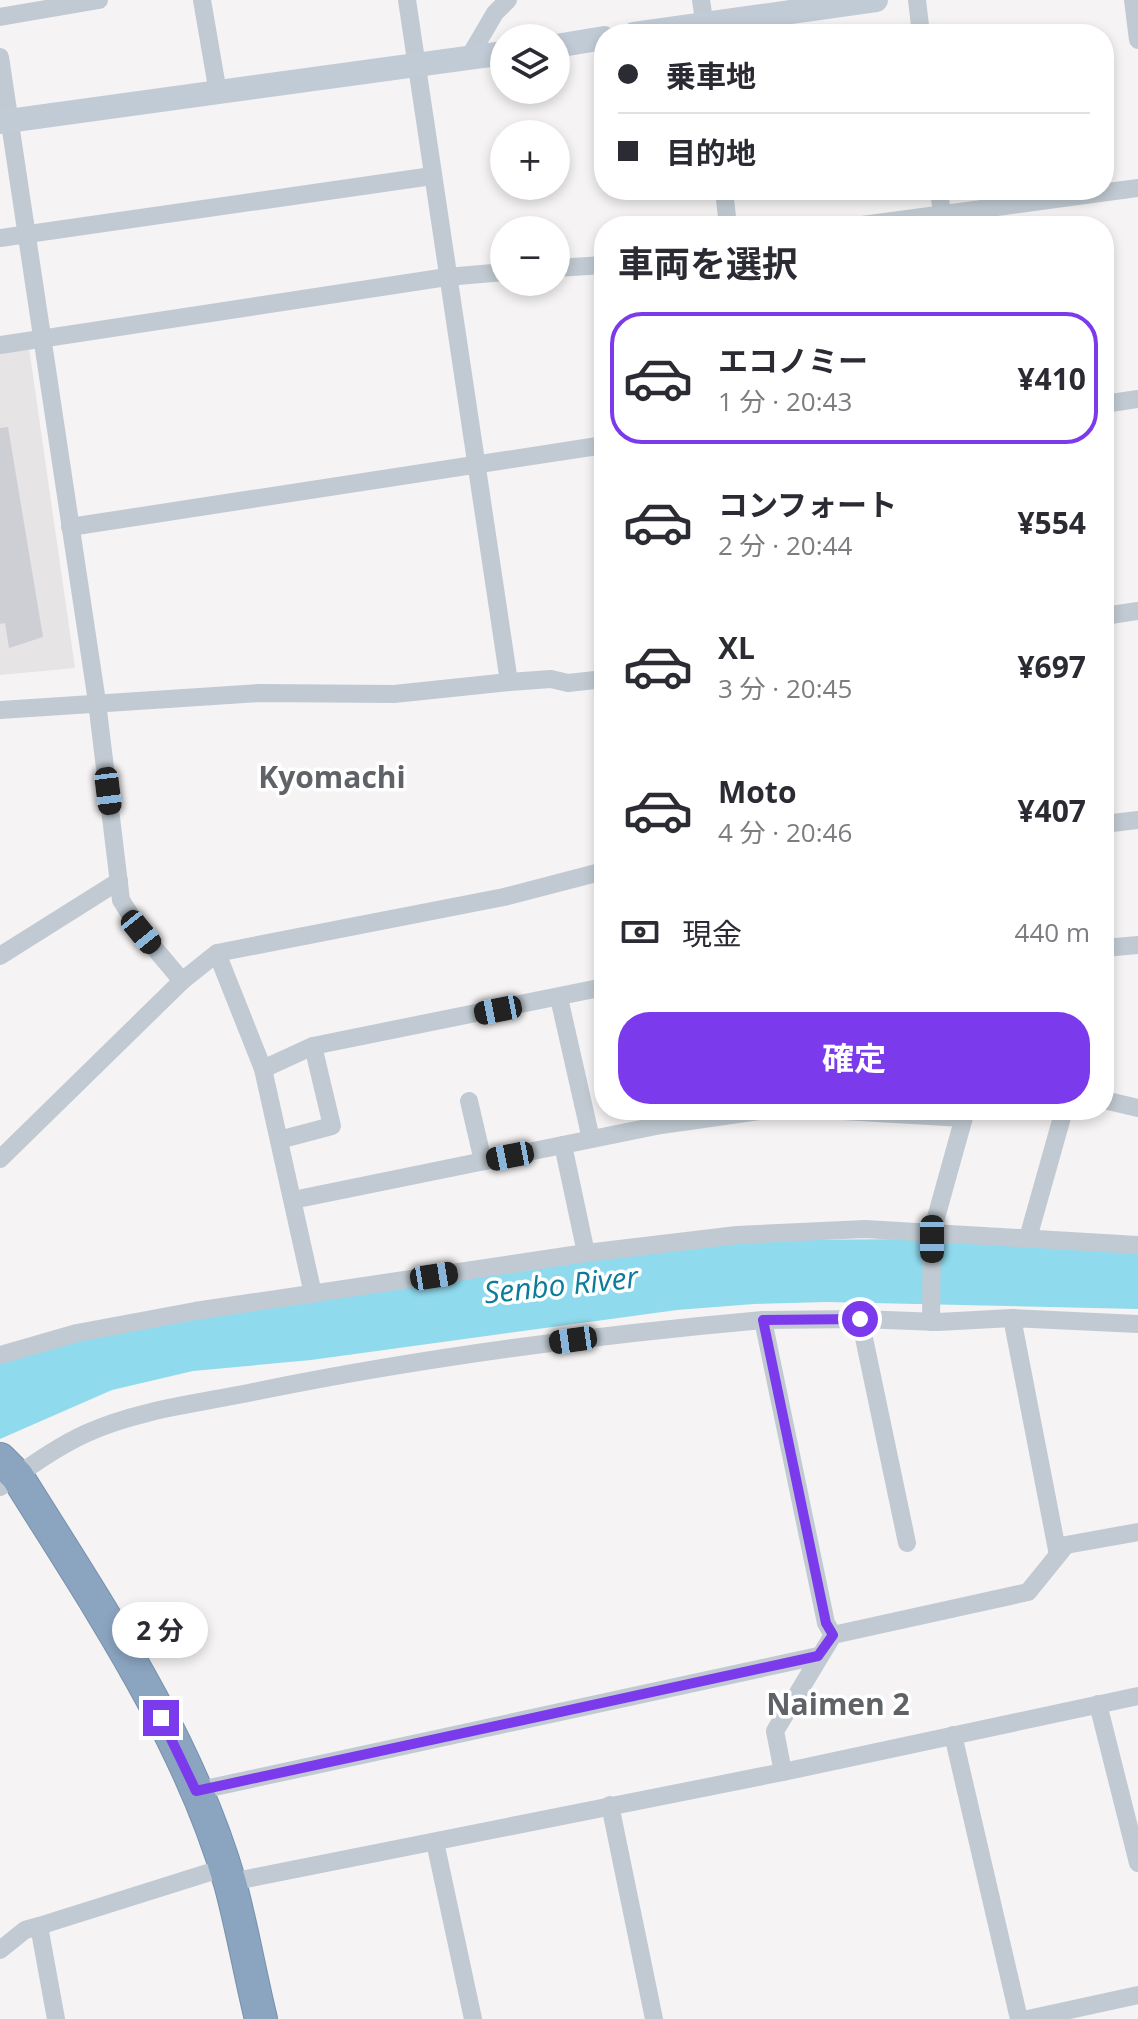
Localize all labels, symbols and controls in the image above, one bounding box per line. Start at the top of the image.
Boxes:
map controls [490,24,570,296]
button: layers [490,24,570,104]
text: 乗車地 [666,55,756,96]
button: + [490,120,570,200]
text: 目的地 [666,132,756,173]
button: − [490,216,570,296]
text: 車両を選択 [618,239,798,288]
text: エコノミー [718,340,868,381]
icon: car [622,342,694,414]
text: ¥410 [1017,358,1086,399]
text: 1 分 · 20:43 [718,383,852,419]
text: コンフォート [718,484,897,525]
icon: car [622,486,694,558]
text: ¥554 [1017,502,1086,543]
text: 2 分 · 20:44 [718,527,852,563]
text: XL [718,627,755,668]
icon: car [622,630,694,702]
text: ¥697 [1017,646,1086,687]
text: 3 分 · 20:45 [718,670,852,706]
district label: Kyomachi [258,756,406,797]
car [93,766,123,816]
text: Moto [718,771,796,812]
icon: car [622,774,694,846]
text: ¥407 [1017,790,1086,831]
text: 4 分 · 20:46 [718,814,852,850]
car [117,906,165,958]
icon: cash [618,910,662,954]
text: 現金 [682,913,742,954]
text: 440 m [1015,914,1090,950]
car [472,994,524,1026]
button: 確定 [618,1012,1090,1104]
car [484,1140,536,1172]
car [920,1215,944,1263]
water label: Senbo River [482,1255,641,1312]
car [408,1260,460,1292]
route start [842,1301,878,1337]
car [548,1325,598,1355]
callout: 2 分 [113,1602,209,1658]
text: 2 分 [136,1612,184,1648]
district label: Naimen 2 [766,1683,910,1724]
route end [143,1700,179,1736]

